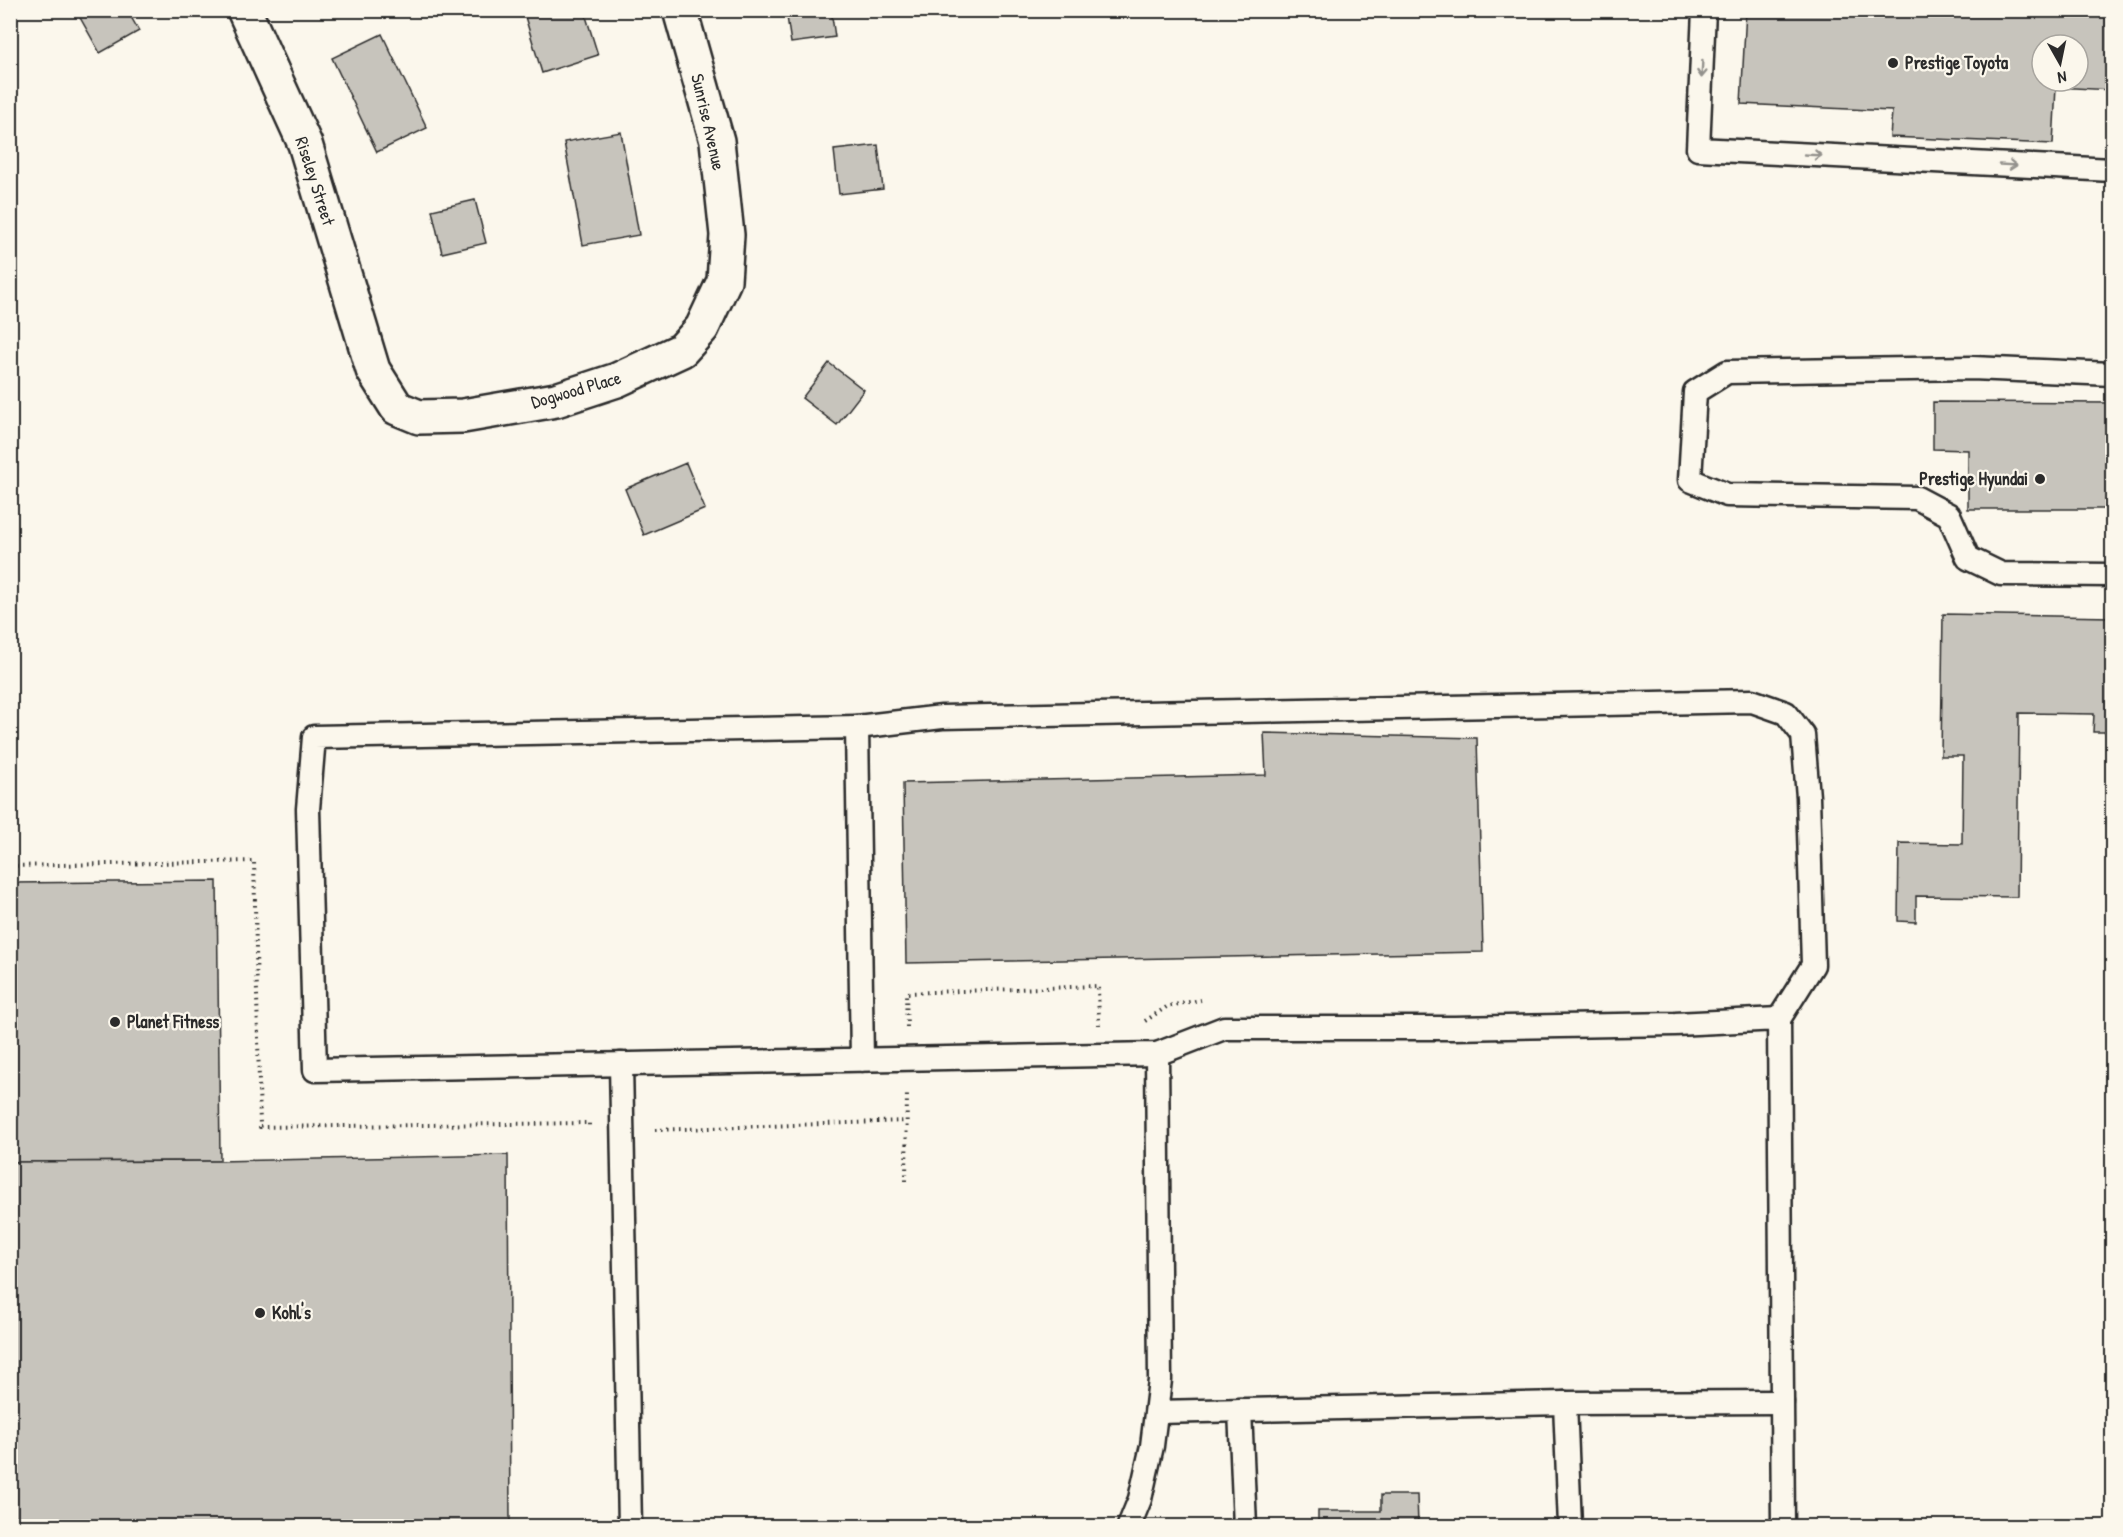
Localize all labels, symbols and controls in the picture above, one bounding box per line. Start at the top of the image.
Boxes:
north arrow [2030,33,2090,93]
place label: Prestige Toyota [1905,50,2009,76]
marker: Prestige Toyota [1886,56,1900,70]
one-way arrow [1696,58,1707,78]
text: N [2056,66,2068,89]
street label: Sunrise Avenue [685,71,732,173]
street label: Riseley Street [289,133,342,229]
one-way arrow [1803,149,1823,160]
one-way arrow [1998,159,2018,170]
street label: Dogwood Place [528,365,624,414]
place label: Prestige Hyundai [1919,466,2028,492]
marker: Prestige Hyundai [2033,472,2047,486]
place label: Planet Fitness [127,1009,219,1034]
marker: Planet Fitness [108,1015,122,1029]
place label: Kohl's [272,1300,311,1325]
marker: Kohl's [253,1306,267,1320]

